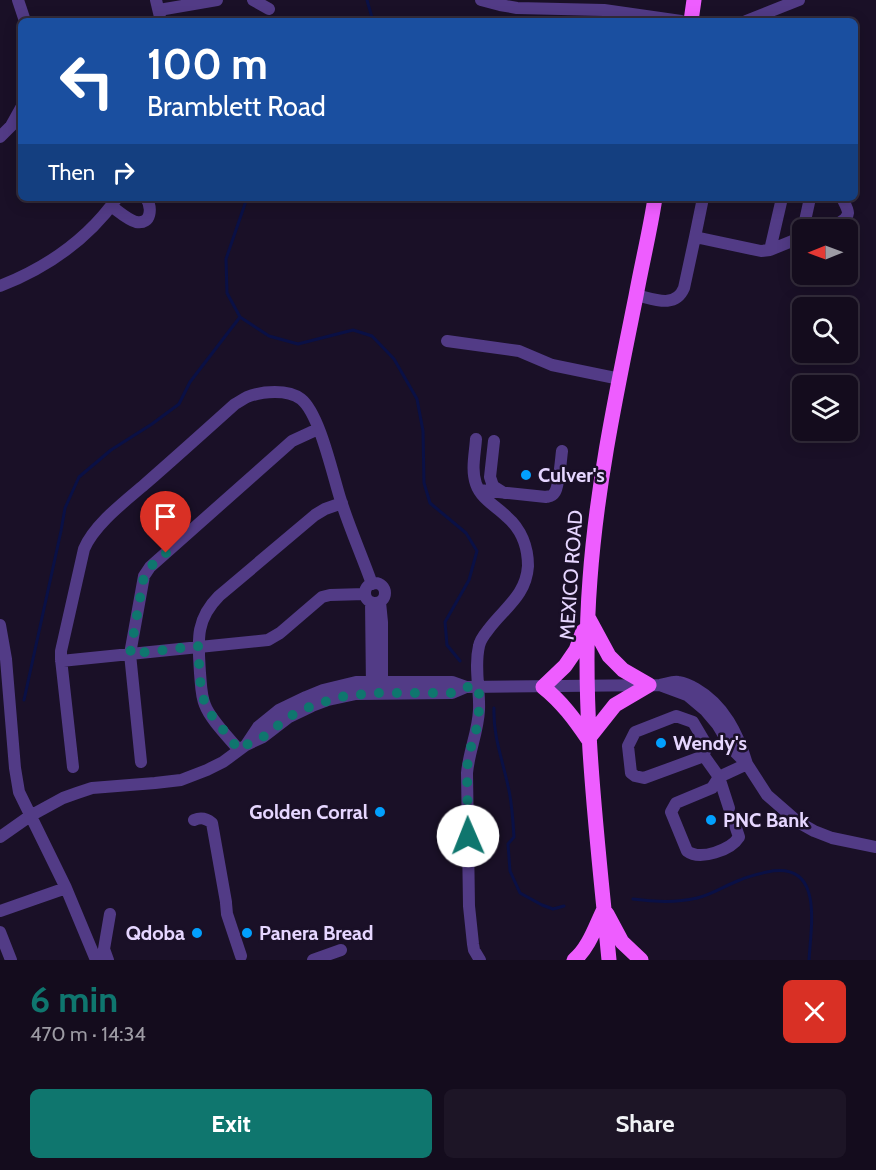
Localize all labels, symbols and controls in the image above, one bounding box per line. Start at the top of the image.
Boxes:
text: 100 m [147,38,268,90]
icon: left [48,42,126,120]
text: Bramblett Road [147,90,326,123]
icon: right [107,156,140,189]
text: Then [48,159,95,186]
north arrow [792,219,858,285]
map controls [792,219,858,441]
button: search [792,297,858,363]
button: layers [792,375,858,441]
place label: Culver's [538,463,605,487]
marker: Culver's [519,468,533,482]
pin [140,491,191,553]
icon: arrive [149,500,182,533]
street label: MEXICO ROAD [554,509,588,641]
place label: Wendy's [673,731,747,755]
marker: Wendy's [654,736,668,750]
place label: Golden Corral [249,800,368,824]
position arrow [436,804,500,868]
marker: Golden Corral [373,805,387,819]
place label: PNC Bank [723,808,809,832]
marker: PNC Bank [704,813,718,827]
place label: Qdoba [126,921,185,945]
place label: Panera Bread [259,921,373,945]
marker: Qdoba [190,926,204,940]
marker: Panera Bread [240,926,254,940]
text: 6 min [30,977,118,1021]
button: close [783,980,846,1043]
text: 470 m · 14:34 [30,1022,146,1046]
button: Exit [30,1089,432,1158]
button: Share [444,1089,846,1158]

